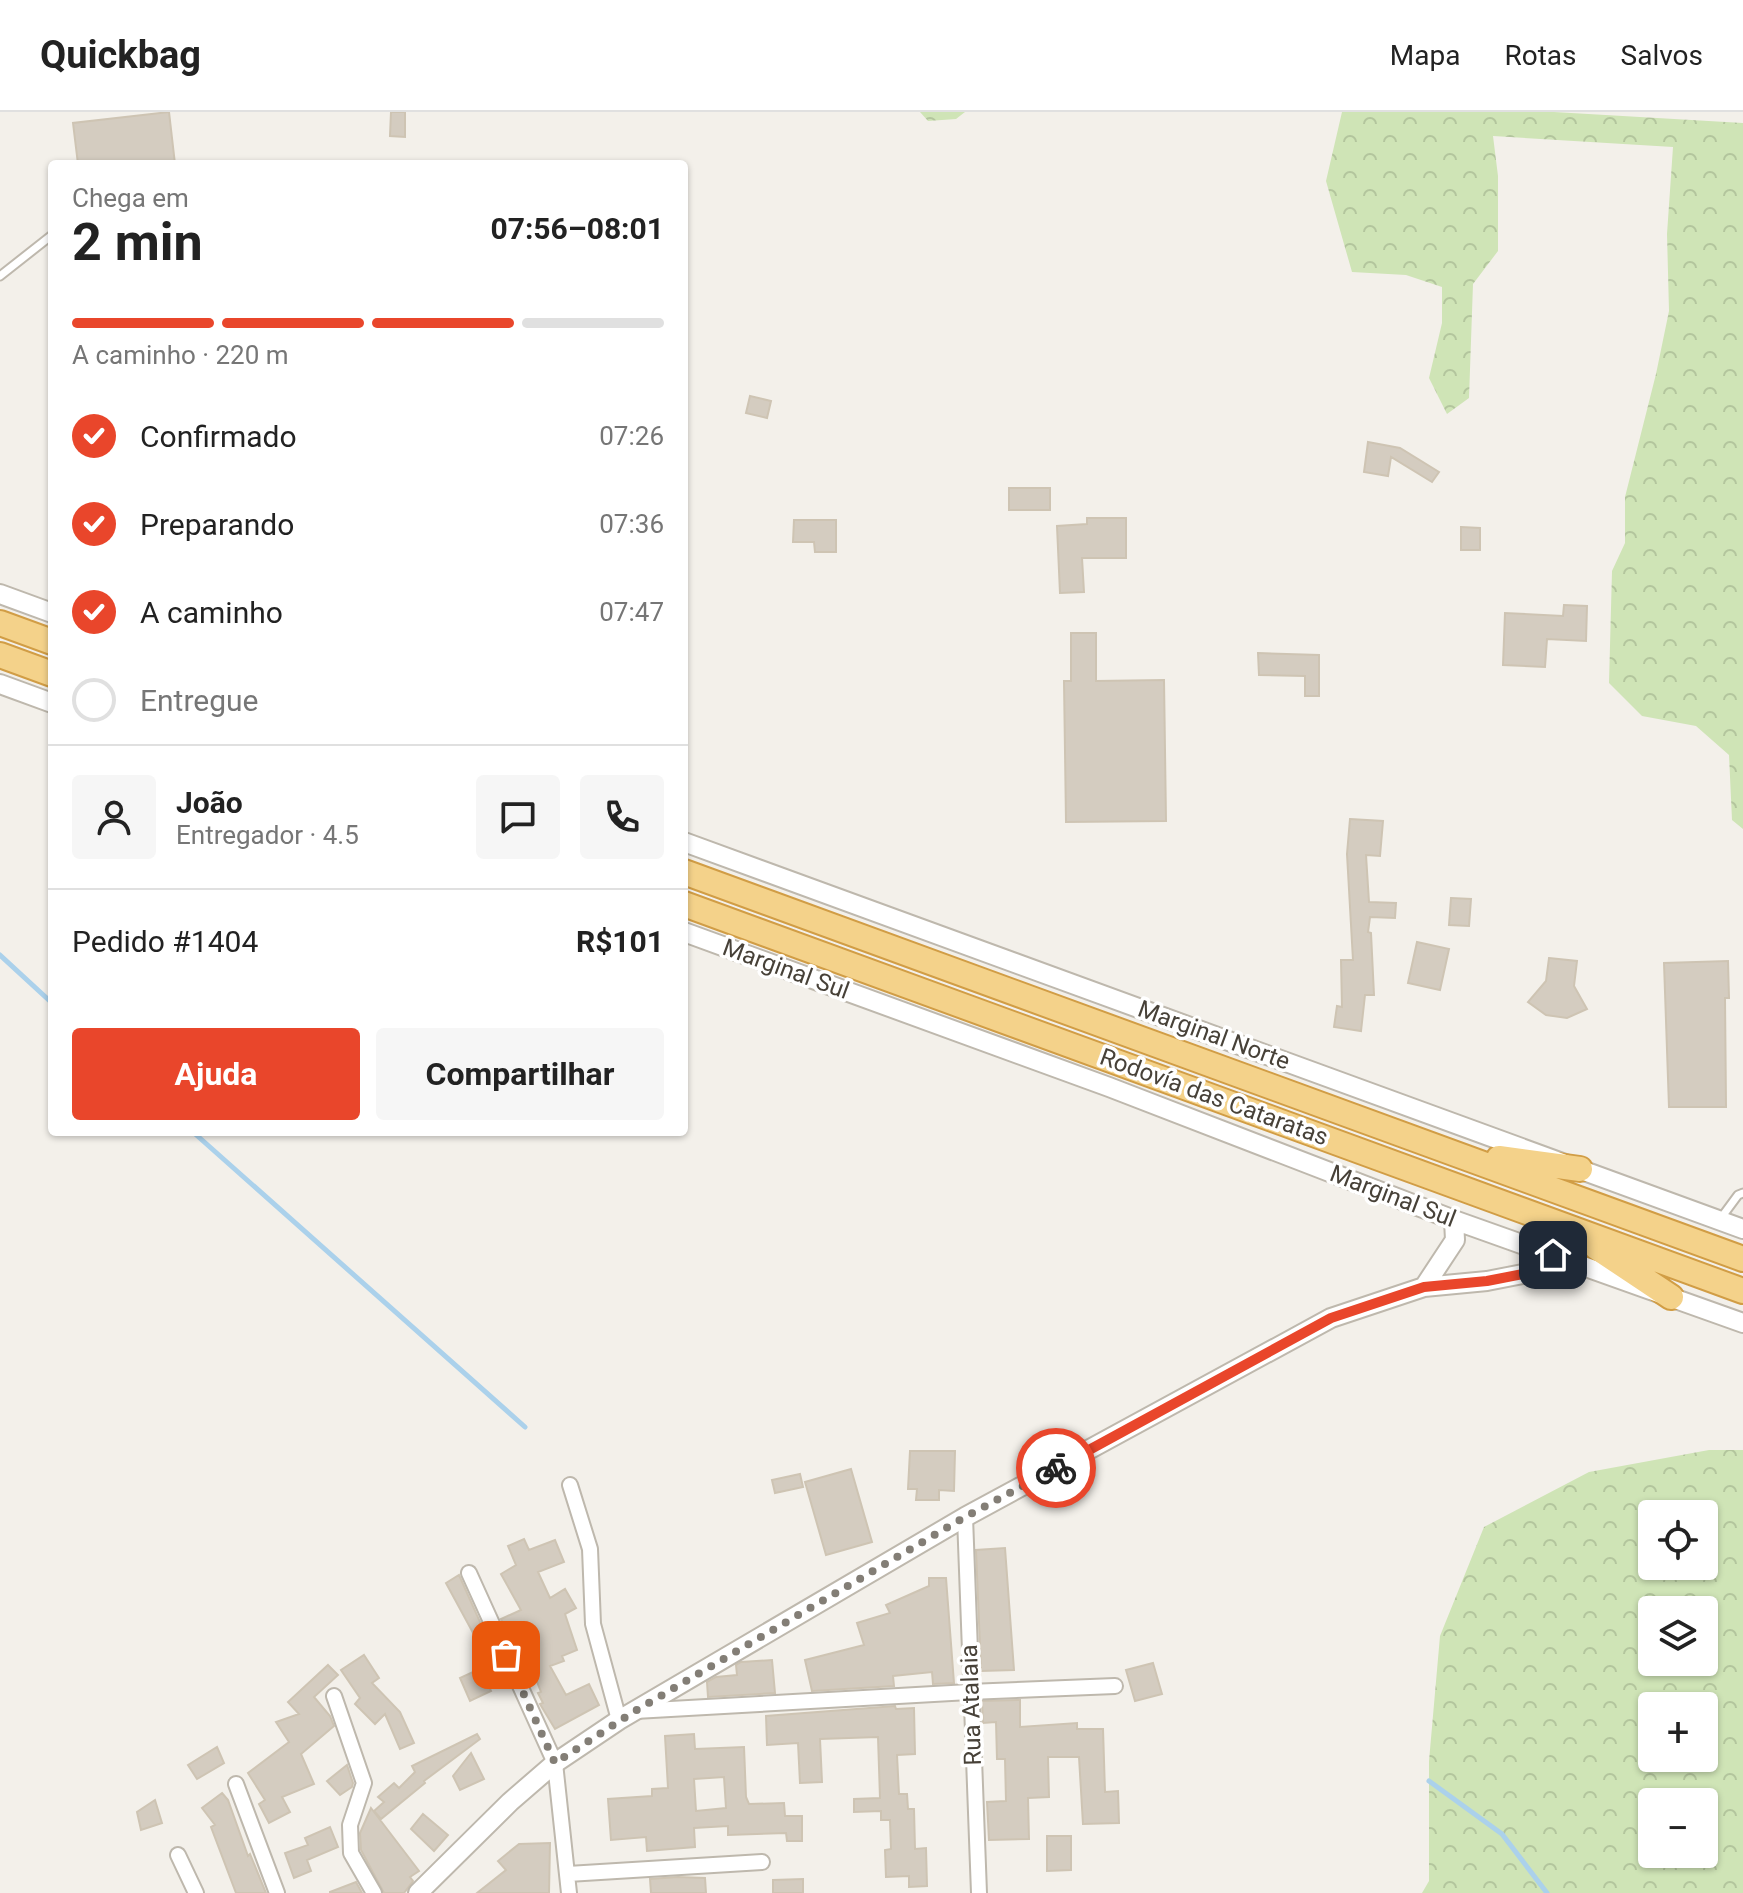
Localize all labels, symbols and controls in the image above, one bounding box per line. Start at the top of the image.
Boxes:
text: Quickbag [40,33,201,77]
text: Mapa [1390,39,1460,72]
text: Rotas [1504,39,1577,72]
text: Salvos [1621,39,1703,72]
text: Chega em [72,183,189,213]
text: 07:56–08:01 [490,211,664,246]
text: 2 min [72,212,203,273]
text: A caminho · 220 m [72,340,289,370]
icon: check [72,414,116,458]
text: Confirmado [140,419,297,454]
text: 07:26 [599,421,664,451]
icon: check [72,502,116,546]
text: Preparando [140,507,294,542]
text: 07:36 [599,509,664,539]
icon: check [72,590,116,634]
text: A caminho [140,595,283,630]
text: 07:47 [599,597,664,627]
text: Entregue [140,683,259,718]
button: person [72,775,156,859]
button: chat [476,775,560,859]
button: phone [580,775,664,859]
text: João [176,785,243,820]
text: Entregador · 4.5 [176,820,359,850]
text: Pedido #1404 [72,924,258,959]
text: R$101 [576,924,664,959]
street label: Marginal Sul [719,933,853,1005]
street label: Marginal Norte [1134,995,1294,1075]
button: Ajuda [72,1028,360,1120]
button: Compartilhar [376,1028,664,1120]
street label: Rodovía das Cataratas [1096,1043,1332,1151]
street label: Marginal Sul [1326,1159,1460,1233]
pin [1519,1221,1587,1289]
icon: home [1531,1233,1575,1277]
courier [1016,1428,1096,1508]
icon: bike [1034,1446,1078,1490]
map controls [1638,1500,1718,1868]
button: locate [1638,1500,1718,1580]
button: layers [1638,1596,1718,1676]
pin [472,1621,540,1689]
icon: bag [484,1633,528,1677]
street label: Rua Atalaia [955,1644,987,1766]
button: + [1638,1692,1718,1772]
button: − [1638,1788,1718,1868]

